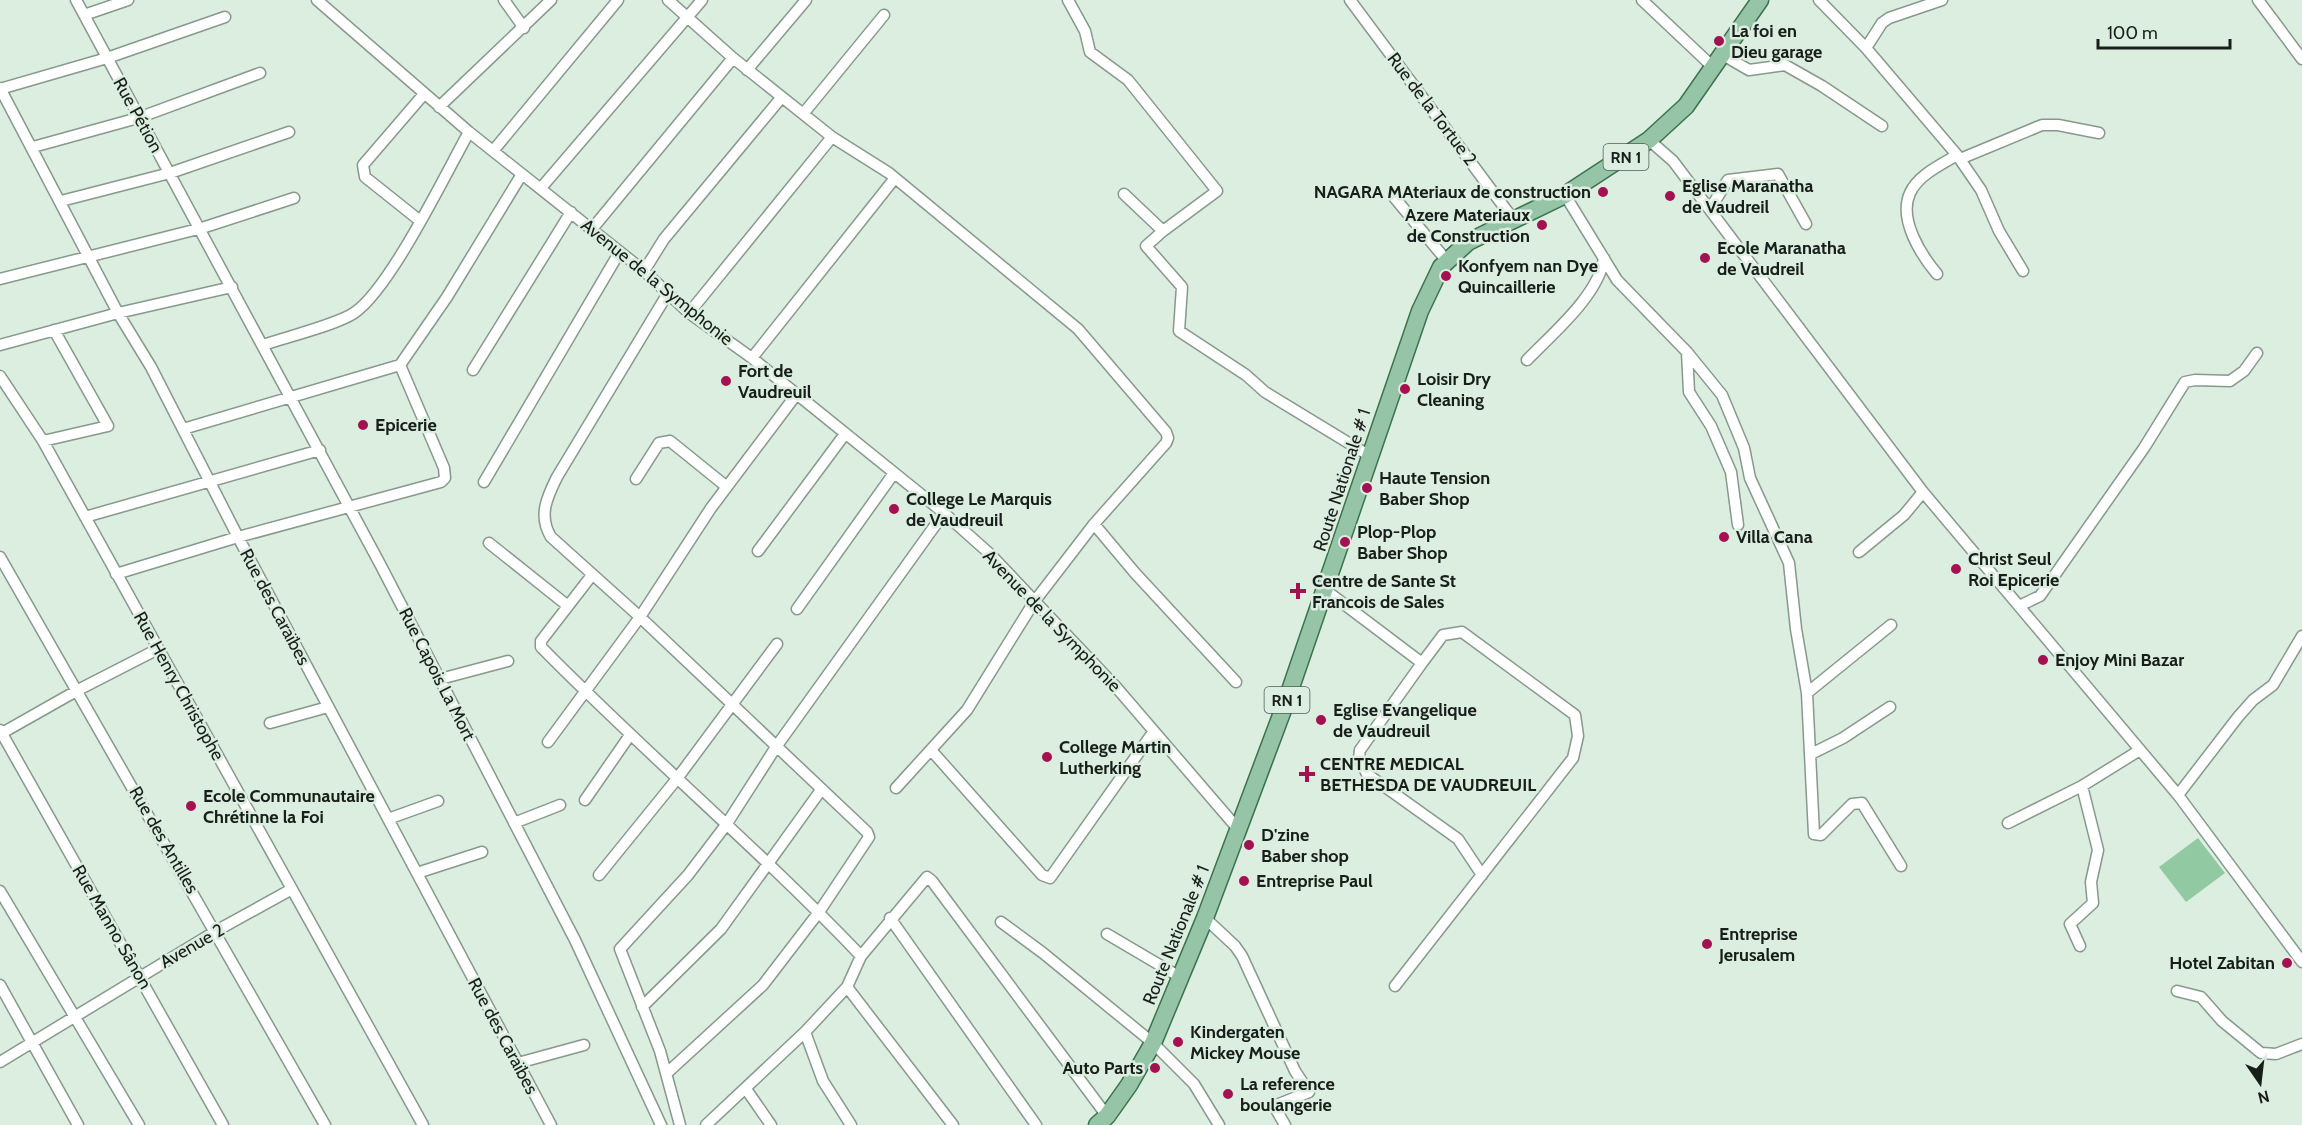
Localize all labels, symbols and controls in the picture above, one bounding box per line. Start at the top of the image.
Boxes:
scale bar [2098,12,2230,50]
place label: La foi en Dieu garage [1731,20,1822,63]
text: 100 m [2107,22,2158,44]
marker: La foi en Dieu garage [1712,34,1726,48]
street label: Rue de la Tortue 2 [1382,48,1482,170]
street label: Rue Pétion [108,74,168,156]
road number: RN 1 [1604,144,1648,170]
place label: Eglise Maranatha de Vaudreil [1682,175,1814,218]
place label: NAGARA MAteriaux de construction [1314,181,1591,203]
marker: NAGARA MAteriaux de construction [1596,185,1610,199]
marker: Eglise Maranatha de Vaudreil [1663,189,1677,203]
place label: Azere Materiaux de Construction [1405,204,1530,247]
street label: Avenue de la Symphonie [577,214,737,350]
marker: Azere Materiaux de Construction [1535,218,1549,232]
place label: Ecole Maranatha de Vaudreil [1717,237,1846,280]
marker: Ecole Maranatha de Vaudreil [1698,251,1712,265]
place label: Konfyem nan Dye Quincaillerie [1458,255,1598,298]
marker: Konfyem nan Dye Quincaillerie [1439,269,1453,283]
place label: Fort de Vaudreuil [738,360,812,403]
place label: Loisir Dry Cleaning [1417,368,1491,411]
marker: Fort de Vaudreuil [719,374,733,388]
marker: Loisir Dry Cleaning [1398,382,1412,396]
street label: Route Nationale # 1 [1309,406,1375,554]
place label: Epicerie [375,414,437,436]
marker: Epicerie [356,418,370,432]
place label: Haute Tension Baber Shop [1379,467,1490,510]
marker: Haute Tension Baber Shop [1360,481,1374,495]
place label: College Le Marquis de Vaudreuil [906,488,1052,531]
marker: College Le Marquis de Vaudreuil [887,502,901,516]
place label: Plop-Plop Baber Shop [1357,521,1448,564]
place label: Villa Cana [1736,526,1813,548]
marker: Villa Cana [1717,530,1731,544]
marker: Plop-Plop Baber Shop [1338,535,1352,549]
street label: Rue des Caraïbes [235,545,315,669]
street label: Avenue de la Symphonie [978,545,1126,697]
place label: Christ Seul Roi Epicerie [1968,548,2059,591]
marker: Christ Seul Roi Epicerie [1949,562,1963,576]
place label: Centre de Sante St Francois de Sales [1312,570,1456,613]
marker: Centre de Sante St Francois de Sales [1289,582,1307,600]
street label: Rue Capois La Mort [394,604,480,744]
street label: Rue Henry Christophe [129,608,229,764]
place label: Enjoy Mini Bazar [2055,649,2184,671]
marker: Enjoy Mini Bazar [2036,653,2050,667]
road number: RN 1 [1264,687,1310,713]
place label: Eglise Evangelique de Vaudreuil [1333,699,1477,742]
marker: Eglise Evangelique de Vaudreuil [1314,713,1328,727]
place label: College Martin Lutherking [1059,736,1171,779]
marker: College Martin Lutherking [1040,750,1054,764]
place label: CENTRE MEDICAL BETHESDA DE VAUDREUIL [1320,753,1536,796]
marker: CENTRE MEDICAL BETHESDA DE VAUDREUIL [1298,765,1316,783]
street label: Rue des Antilles [124,783,204,897]
place label: Ecole Communautaire Chrétinne la Foi [203,785,375,828]
marker: Ecole Communautaire Chrétinne la Foi [184,799,198,813]
place label: D'zine Baber shop [1261,824,1349,867]
marker: D'zine Baber shop [1242,838,1256,852]
street label: Rue Manno Sânon [68,861,156,993]
street label: Route Nationale # 1 [1138,862,1214,1008]
place label: Entreprise Paul [1256,870,1373,892]
marker: Entreprise Paul [1237,874,1251,888]
street label: Avenue 2 [156,919,228,973]
place label: Entreprise Jerusalem [1718,923,1798,966]
marker: Entreprise Jerusalem [1700,937,1714,951]
place label: Hotel Zabitan [2169,952,2275,974]
marker: Hotel Zabitan [2280,956,2294,970]
street label: Rue des Caraïbes [463,974,543,1098]
place label: Kindergaten Mickey Mouse [1190,1021,1300,1064]
marker: Kindergaten Mickey Mouse [1171,1035,1185,1049]
north arrow [2230,1053,2290,1113]
place label: Auto Parts [1062,1057,1143,1079]
marker: Auto Parts [1148,1061,1162,1075]
place label: La reference boulangerie [1240,1073,1335,1116]
text: N [2256,1086,2271,1108]
marker: La reference boulangerie [1221,1087,1235,1101]

